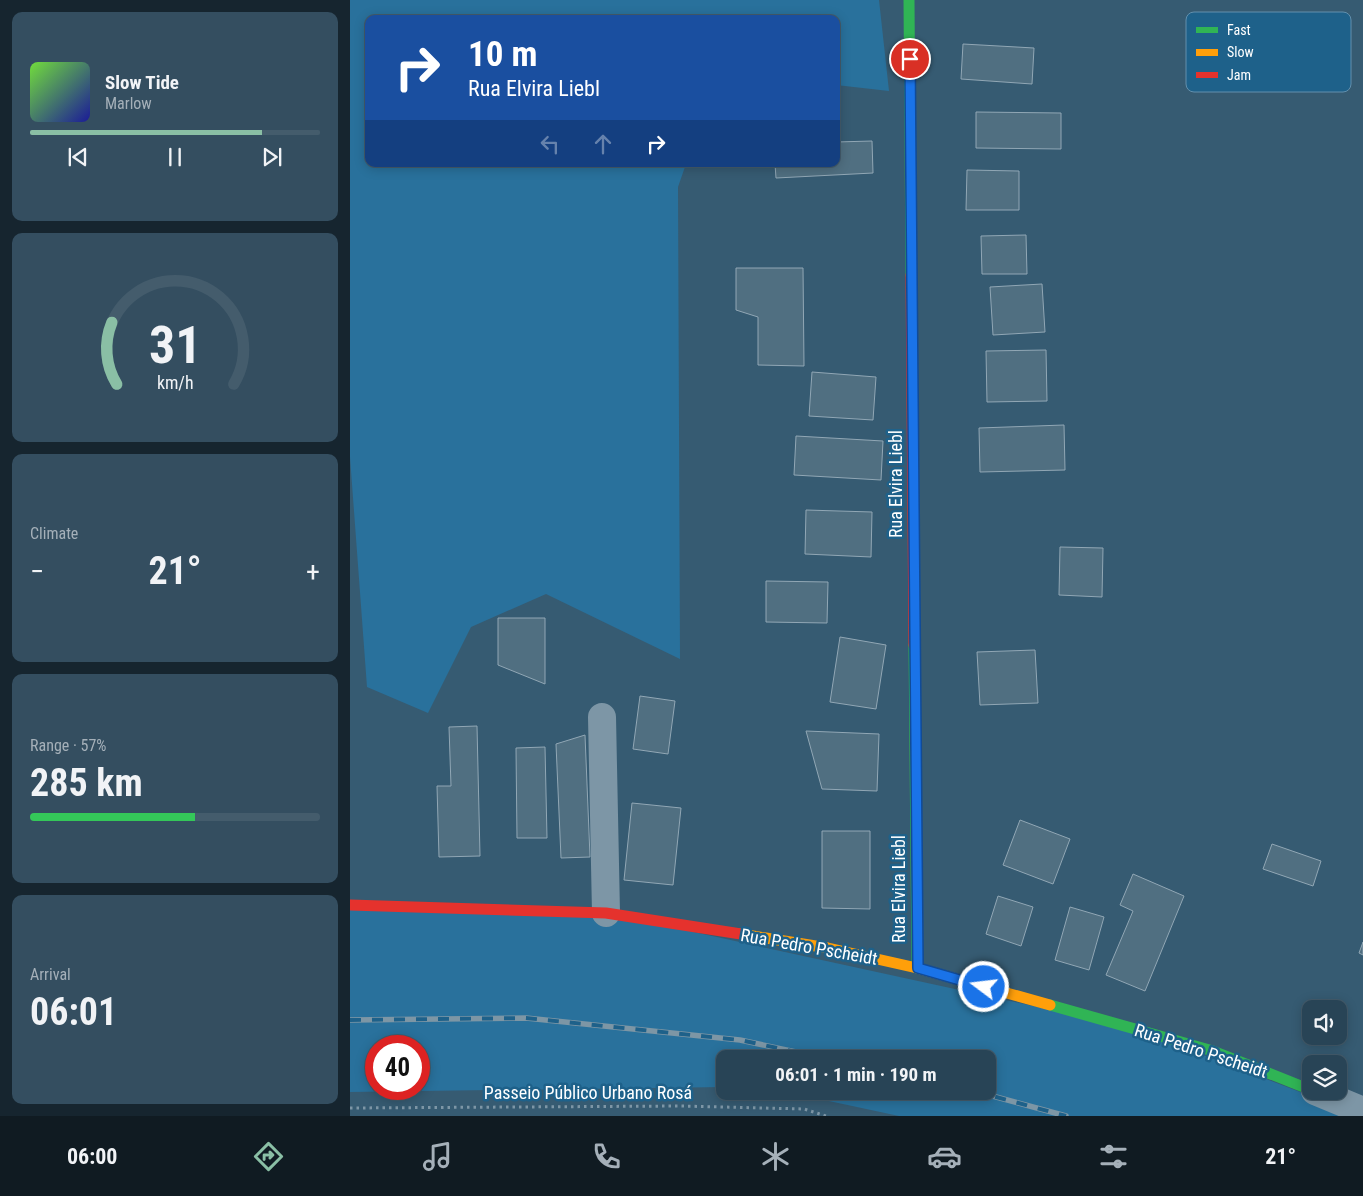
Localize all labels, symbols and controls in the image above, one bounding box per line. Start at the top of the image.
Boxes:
legend [1186,12,1351,92]
text: Fast [1227,22,1251,38]
text: 10 m [468,34,537,75]
icon: right [385,35,450,100]
pin [889,38,931,80]
text: Slow [1227,44,1254,60]
icon: arrive [896,45,924,73]
text: Jam [1227,67,1251,83]
text: Slow Tide [105,71,179,94]
text: Rua Elvira Liebl [468,76,600,101]
text: Marlow [105,94,152,113]
icon: left [536,130,564,158]
icon: ahead [589,130,617,158]
icon: right [642,130,670,158]
icon: previous [64,143,92,171]
icon: pause [161,143,189,171]
icon: next [258,143,286,171]
text: 31 [149,315,201,376]
text: km/h [157,372,193,393]
street label: Rua Elvira Liebl [885,430,906,538]
text: Climate [30,524,78,543]
text: 21° [148,549,202,593]
text: − [30,555,44,588]
text: + [306,555,320,588]
text: Range · 57% [30,736,106,755]
text: 285 km [30,761,143,805]
street label: Rua Elvira Liebl [888,835,909,943]
street label: Rua Pedro Pscheidt [739,924,879,969]
position arrow [957,960,1009,1012]
text: Arrival [30,965,71,984]
text: 06:01 [30,990,117,1034]
map controls [1302,1000,1347,1100]
button: sound [1302,1000,1347,1045]
street label: Rua Pedro Pscheidt [1132,1019,1270,1082]
speed limit sign: 40 [365,1035,430,1100]
button: layers [1302,1055,1347,1100]
text: 06:01 · 1 min · 190 m [775,1063,937,1086]
street label: Passeio Público Urbano Rosá [484,1082,692,1103]
icon: directions [251,1139,286,1174]
icon: music [420,1139,455,1174]
icon: phone [589,1139,624,1174]
icon: climate [758,1139,793,1174]
icon: car [927,1139,962,1174]
icon: filters [1096,1139,1131,1174]
text: 06:00 [67,1144,117,1169]
text: 21° [1265,1144,1296,1169]

